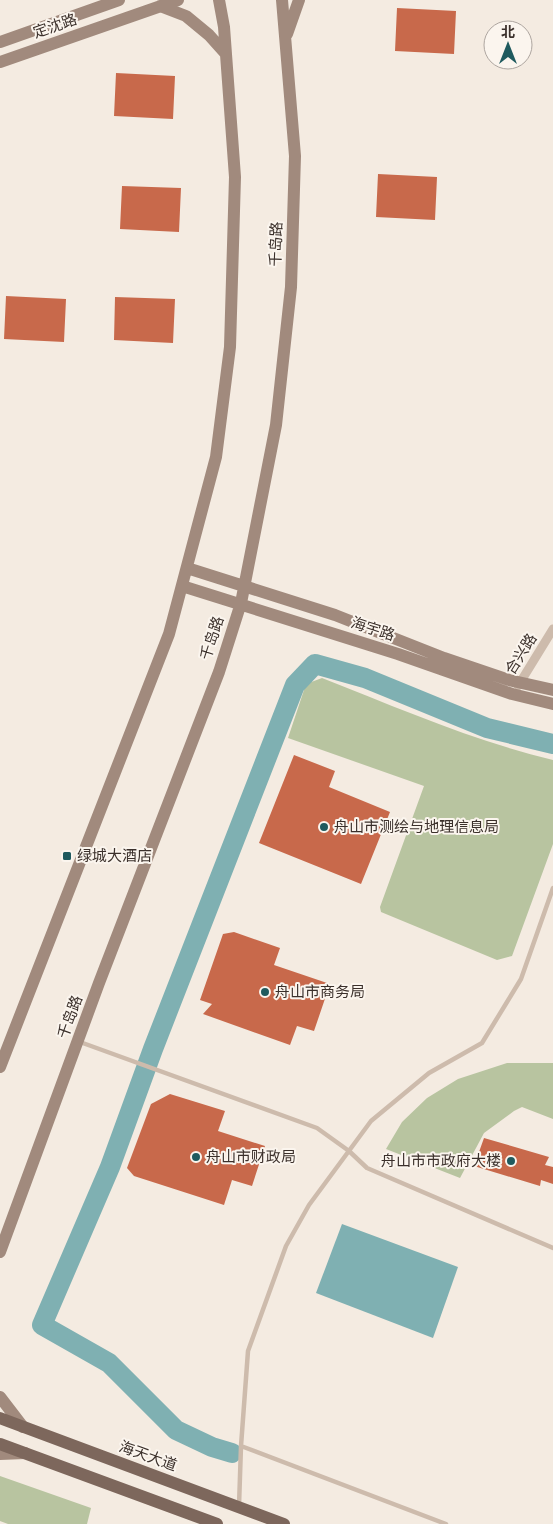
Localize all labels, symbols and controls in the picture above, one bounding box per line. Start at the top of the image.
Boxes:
street label: 定沈路 [31,10,79,42]
north arrow [483,20,533,70]
text: 北 [501,24,515,40]
street label: 千岛路 [266,221,286,267]
street label: 海宇路 [349,613,397,645]
street label: 千岛路 [196,614,228,662]
street label: 合兴路 [501,630,541,678]
place label: 舟山市测绘与地理信息局 [334,818,499,836]
marker: 舟山市测绘与地理信息局 [318,821,330,833]
place label: 绿城大酒店 [77,847,152,865]
marker: 绿城大酒店 [61,850,73,862]
place label: 舟山市商务局 [275,983,365,1001]
marker: 舟山市商务局 [259,986,271,998]
street label: 千岛路 [54,993,86,1041]
place label: 舟山市财政局 [206,1148,296,1166]
marker: 舟山市财政局 [190,1151,202,1163]
place label: 舟山市市政府大楼 [381,1152,501,1170]
marker: 舟山市市政府大楼 [505,1155,517,1167]
street label: 海天大道 [117,1437,179,1475]

